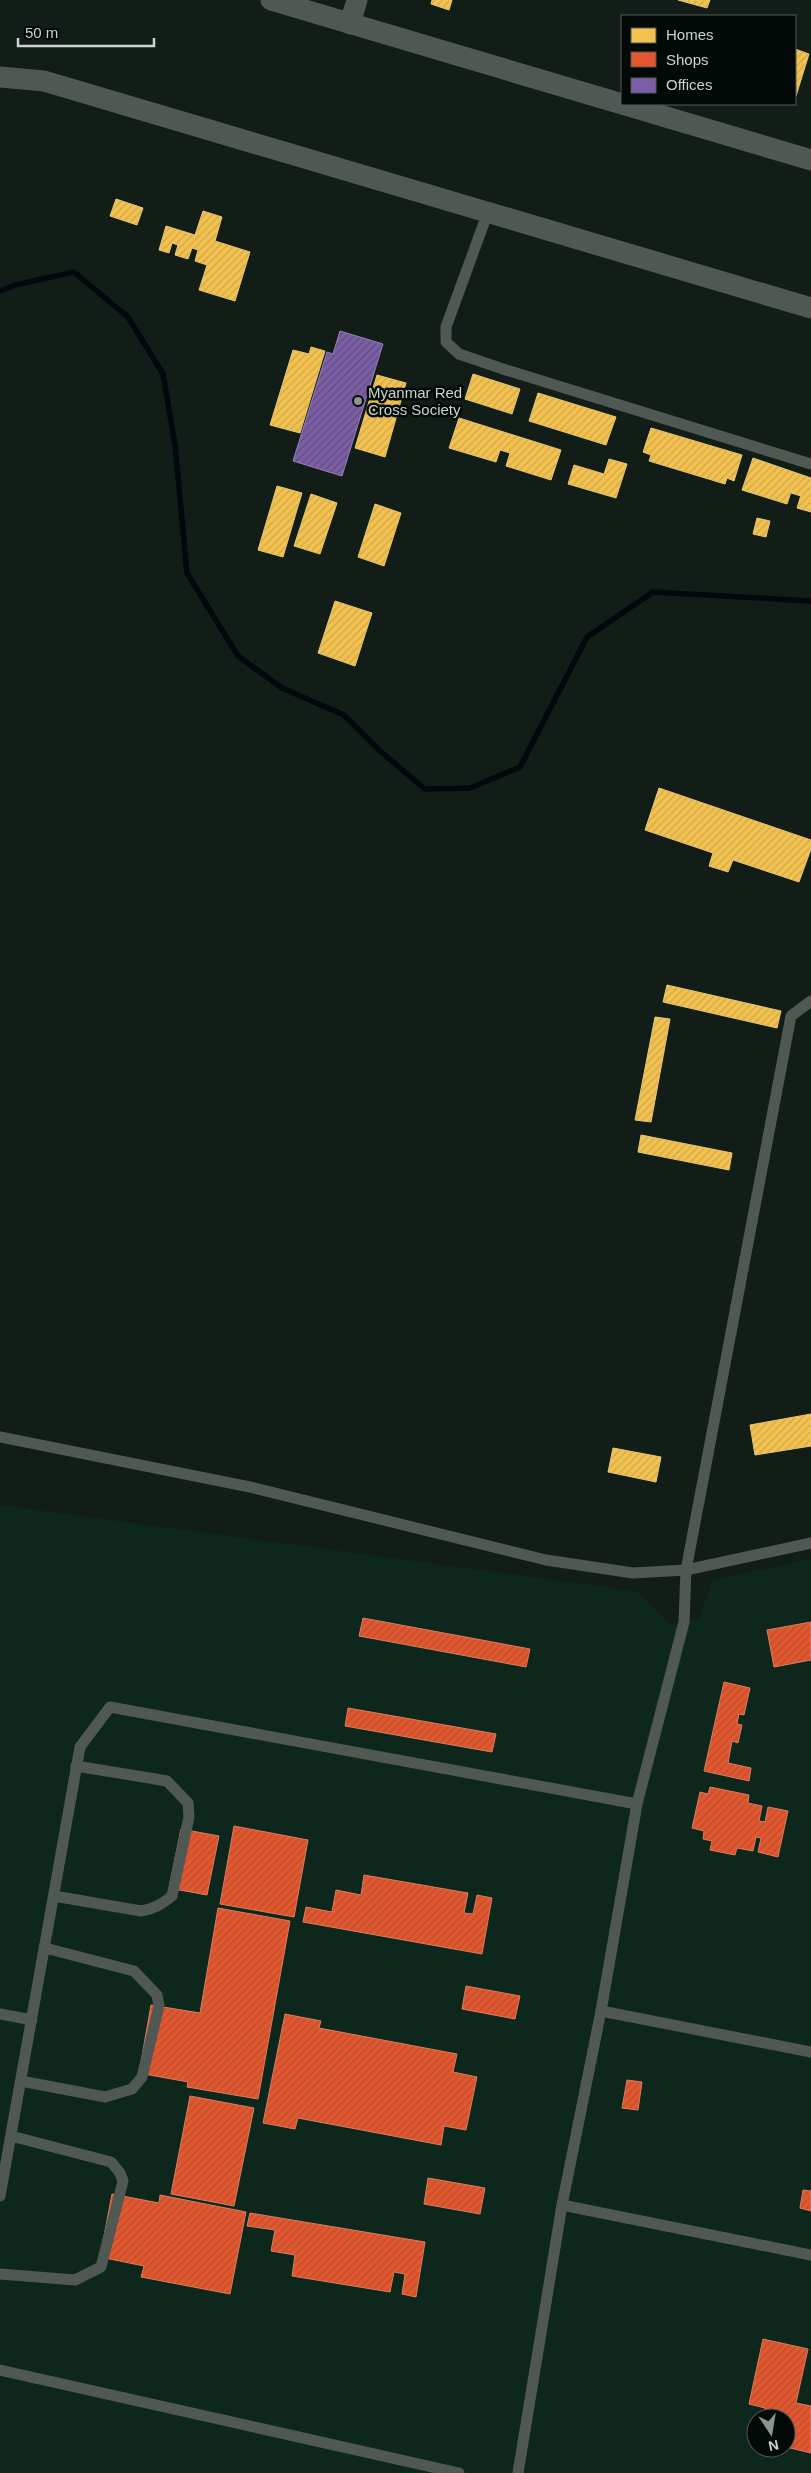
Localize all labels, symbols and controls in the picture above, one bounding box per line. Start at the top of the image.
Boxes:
scale bar [18,15,154,47]
legend [621,15,796,105]
text: 50 m [25,24,58,41]
text: Homes [666,26,714,43]
text: Shops [666,51,709,68]
text: Offices [666,76,712,93]
place label: Myanmar Red Cross Society [368,384,462,418]
marker: Myanmar Red Cross Society [352,395,364,407]
north arrow [746,2408,796,2458]
text: N [767,2437,780,2455]

